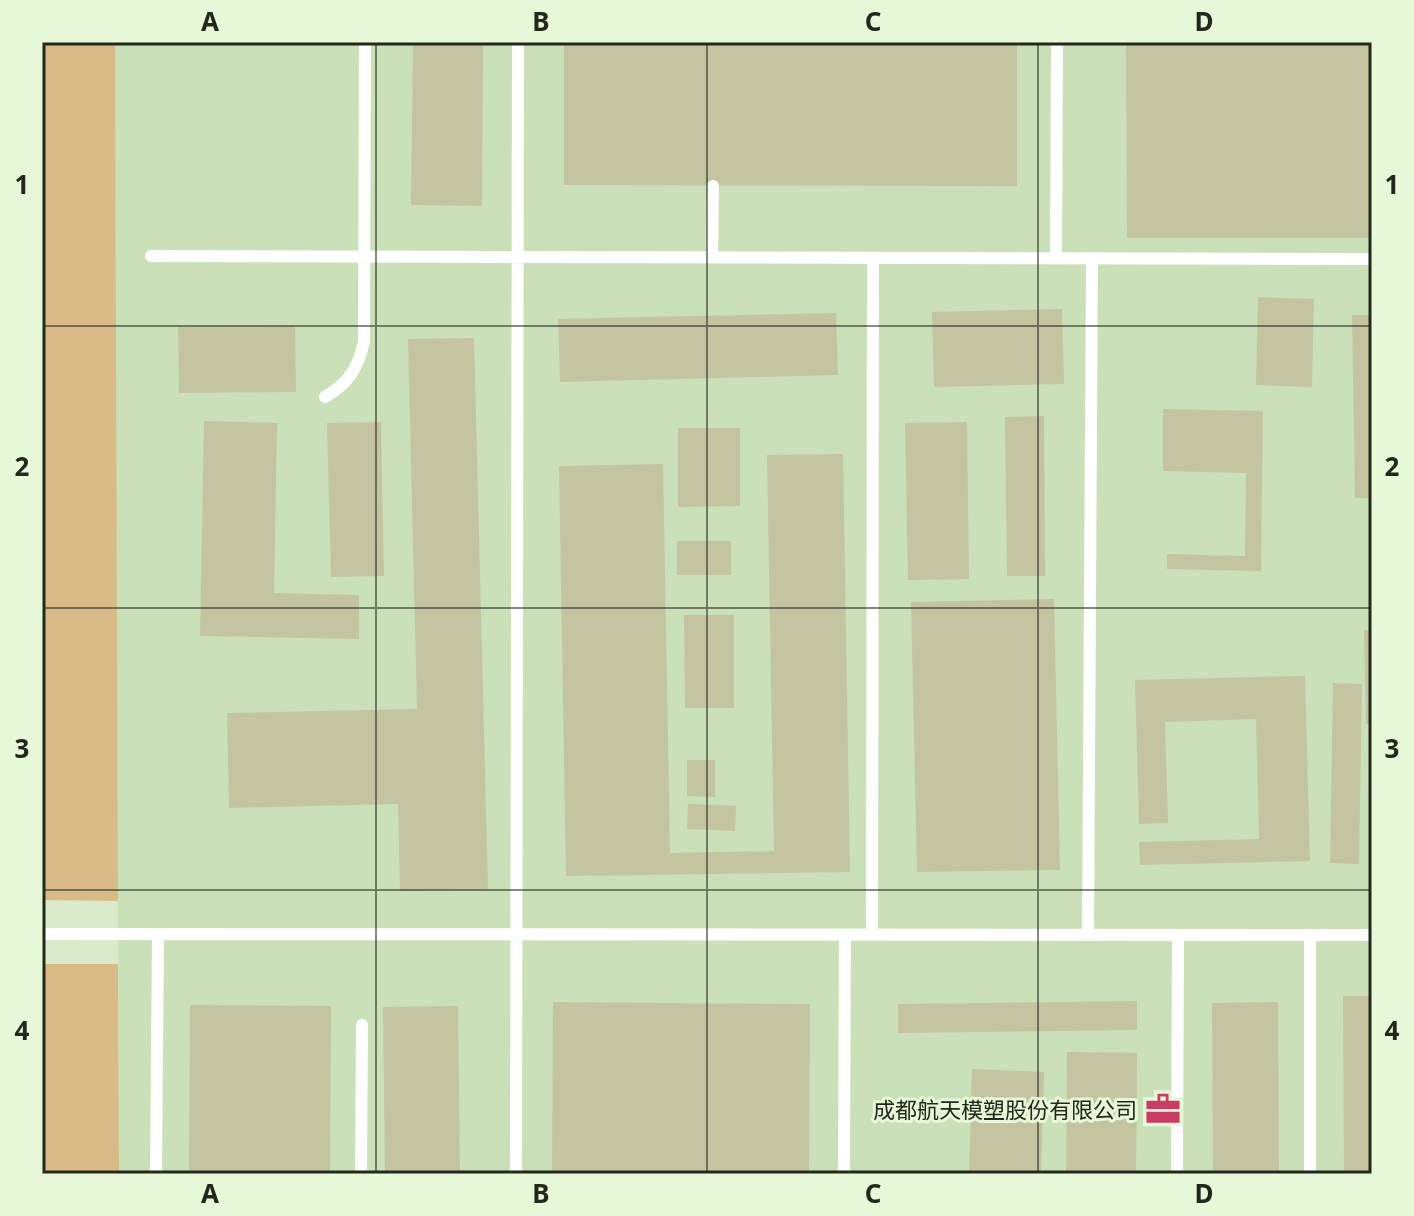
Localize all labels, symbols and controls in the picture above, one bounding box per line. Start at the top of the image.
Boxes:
text: A [201,3,219,39]
text: B [532,3,550,39]
text: C [865,3,881,39]
text: D [1194,3,1214,39]
text: 1 [15,166,29,202]
text: 1 [1385,166,1399,202]
text: 2 [15,448,30,484]
text: 2 [1385,448,1400,484]
text: 3 [15,730,29,766]
text: 3 [1385,730,1399,766]
text: 4 [15,1012,30,1048]
text: 4 [1385,1012,1400,1048]
office icon: 成都航天模塑股份有限公司 [1144,1090,1182,1128]
place label: 成都航天模塑股份有限公司 [873,1094,1137,1124]
text: A [201,1175,219,1211]
text: B [532,1175,550,1211]
text: C [865,1175,881,1211]
text: D [1194,1175,1214,1211]

